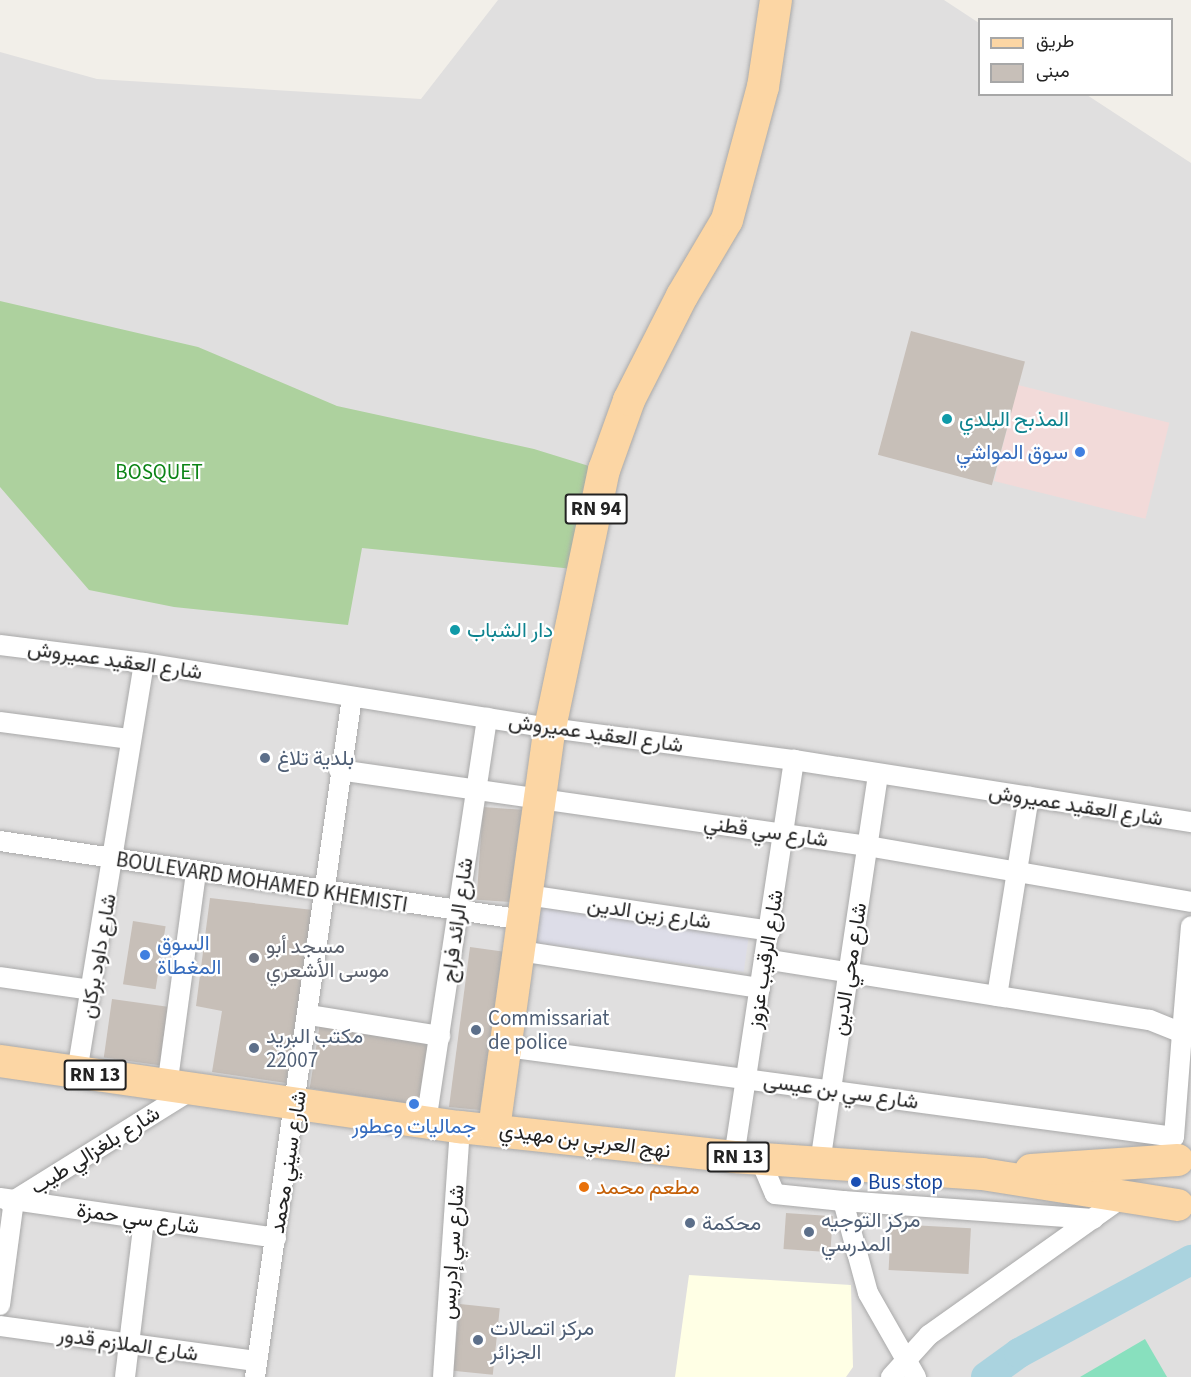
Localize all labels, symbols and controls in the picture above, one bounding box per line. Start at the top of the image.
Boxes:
legend [978,18,1173,96]
text: طريق [1036,29,1074,54]
text: مبنى [1036,59,1070,84]
place label: المذبح البلدي [959,406,1069,432]
marker: المذبح البلدي [940,412,954,426]
place label: سوق المواشي [956,439,1068,465]
marker: سوق المواشي [1073,445,1087,459]
park label: BOSQUET [115,459,203,485]
road number: RN 94 [564,492,628,526]
place label: دار الشباب [467,617,553,643]
marker: دار الشباب [448,623,462,637]
street label: شارع العقيد عميروش [26,635,204,685]
street label: شارع العقيد عميروش [507,708,685,758]
place label: بلدية تلاغ [277,745,354,771]
marker: بلدية تلاغ [258,751,272,765]
street label: شارع العقيد عميروش [987,779,1165,831]
street label: شارع سي قطني [702,810,830,852]
street label: BOULEVARD MOHAMED KHEMISTI [114,846,410,918]
street label: شارع الرائد فراج [436,856,478,984]
street label: شارع الرقيب عزوز [742,888,788,1030]
street label: شارع داود بركان [75,892,121,1020]
street label: شارع زين الدين [585,892,713,934]
street label: شارع محي الدين [826,901,872,1037]
place label: السوق المغطاة [157,930,221,980]
place label: مسجد أبو موسى الأشعري [266,933,389,983]
marker: السوق المغطاة [138,948,152,962]
marker: مسجد أبو موسى الأشعري [247,951,261,965]
place label: Commissariat de police [488,1005,609,1055]
place label: مكتب البريد 22007 [266,1023,363,1073]
marker: Commissariat de police [469,1023,483,1037]
marker: مكتب البريد 22007 [247,1041,261,1055]
road number: RN 13 [64,1058,127,1092]
street label: شارع سي بن عيسى [762,1068,920,1114]
street label: شارع سيني محمد [264,1089,312,1235]
marker: جماليات وعطور [407,1097,421,1111]
street label: شارع بلغزالي طيب [26,1100,164,1200]
place label: جماليات وعطور [352,1113,476,1139]
street label: نهج العربي بن مهيدي [498,1117,672,1163]
road number: RN 13 [706,1140,770,1174]
place label: Bus stop [868,1169,943,1195]
place label: مطعم محمد [596,1174,700,1200]
marker: Bus stop [849,1175,863,1189]
marker: مطعم محمد [577,1180,591,1194]
street label: شارع سي إدريس [435,1184,469,1320]
street label: شارع سي حمزة [75,1197,201,1239]
place label: مركز التوجيه المدرسي [821,1207,920,1257]
place label: محكمة [702,1210,761,1236]
marker: محكمة [683,1216,697,1230]
marker: مركز التوجيه المدرسي [802,1225,816,1239]
place label: مركز اتصالات الجزائر [490,1315,594,1365]
street label: شارع الملازم قدور [56,1322,200,1366]
marker: مركز اتصالات الجزائر [471,1333,485,1347]

